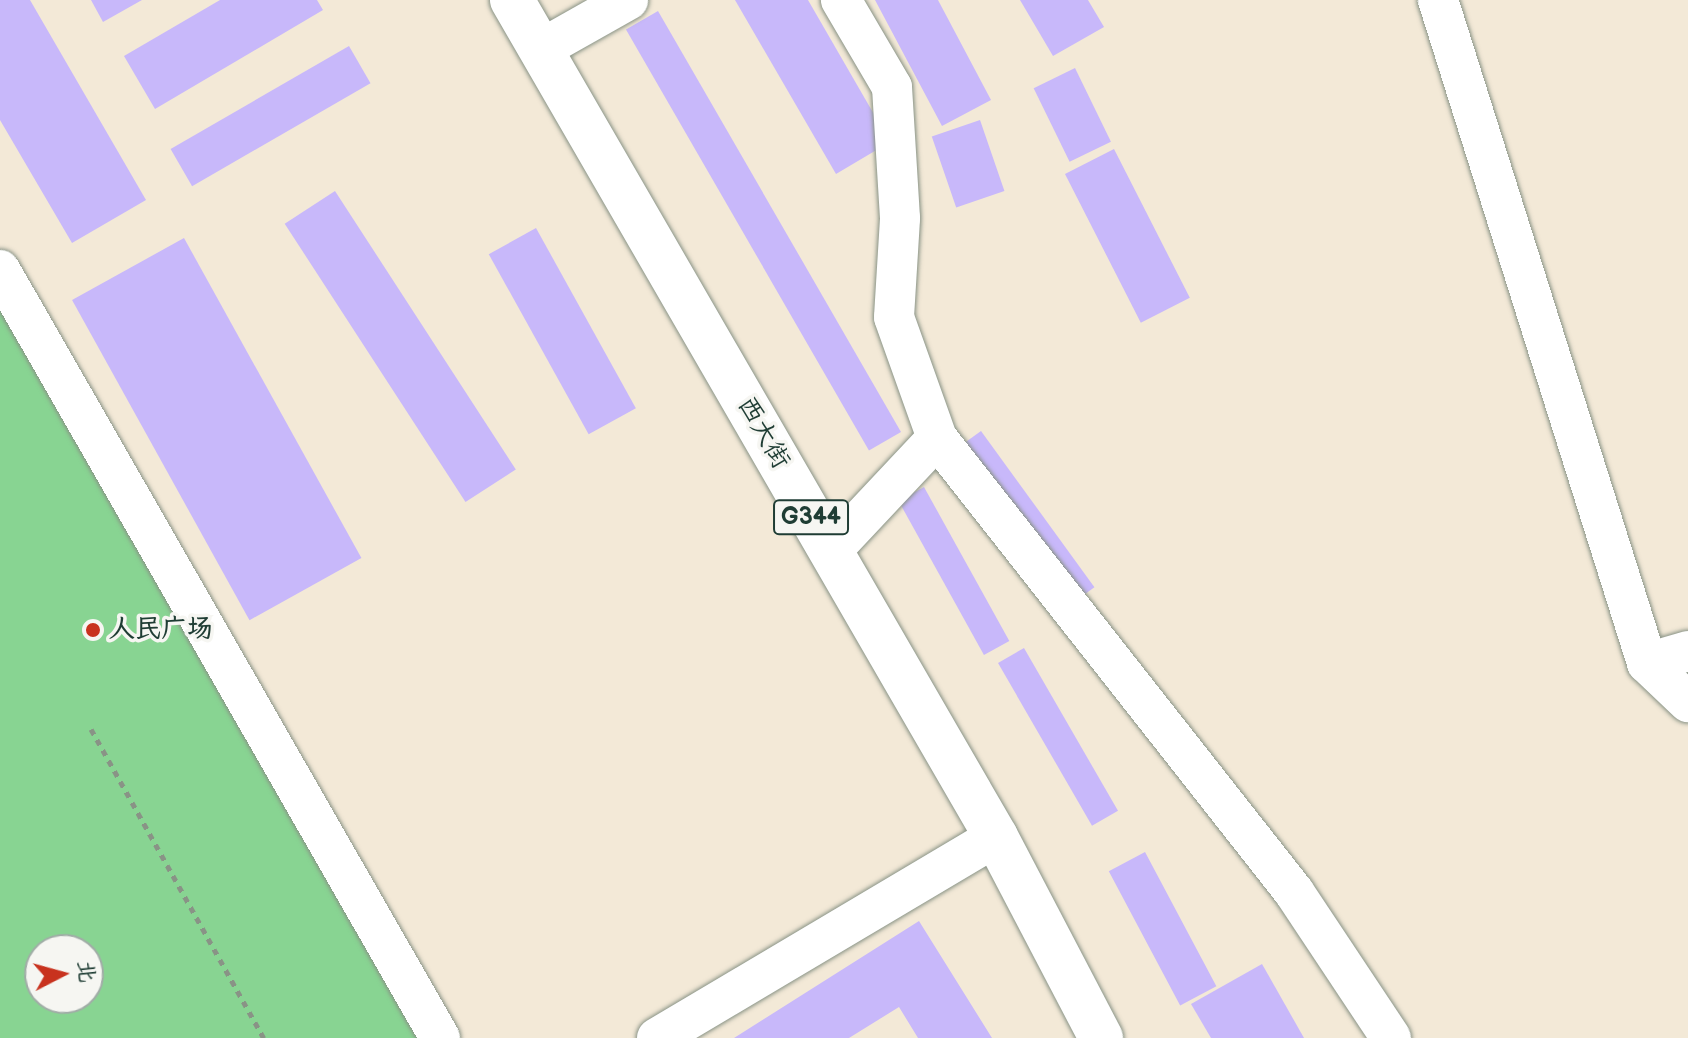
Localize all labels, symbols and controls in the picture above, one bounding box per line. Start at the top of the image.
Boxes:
street label: 西大街 [730,391,796,475]
road number: G344 [773,497,849,537]
place label: 人民广场 [109,614,213,646]
marker: 人民广场 [84,621,102,639]
north arrow [24,934,104,1014]
text: 北 [72,959,101,984]

